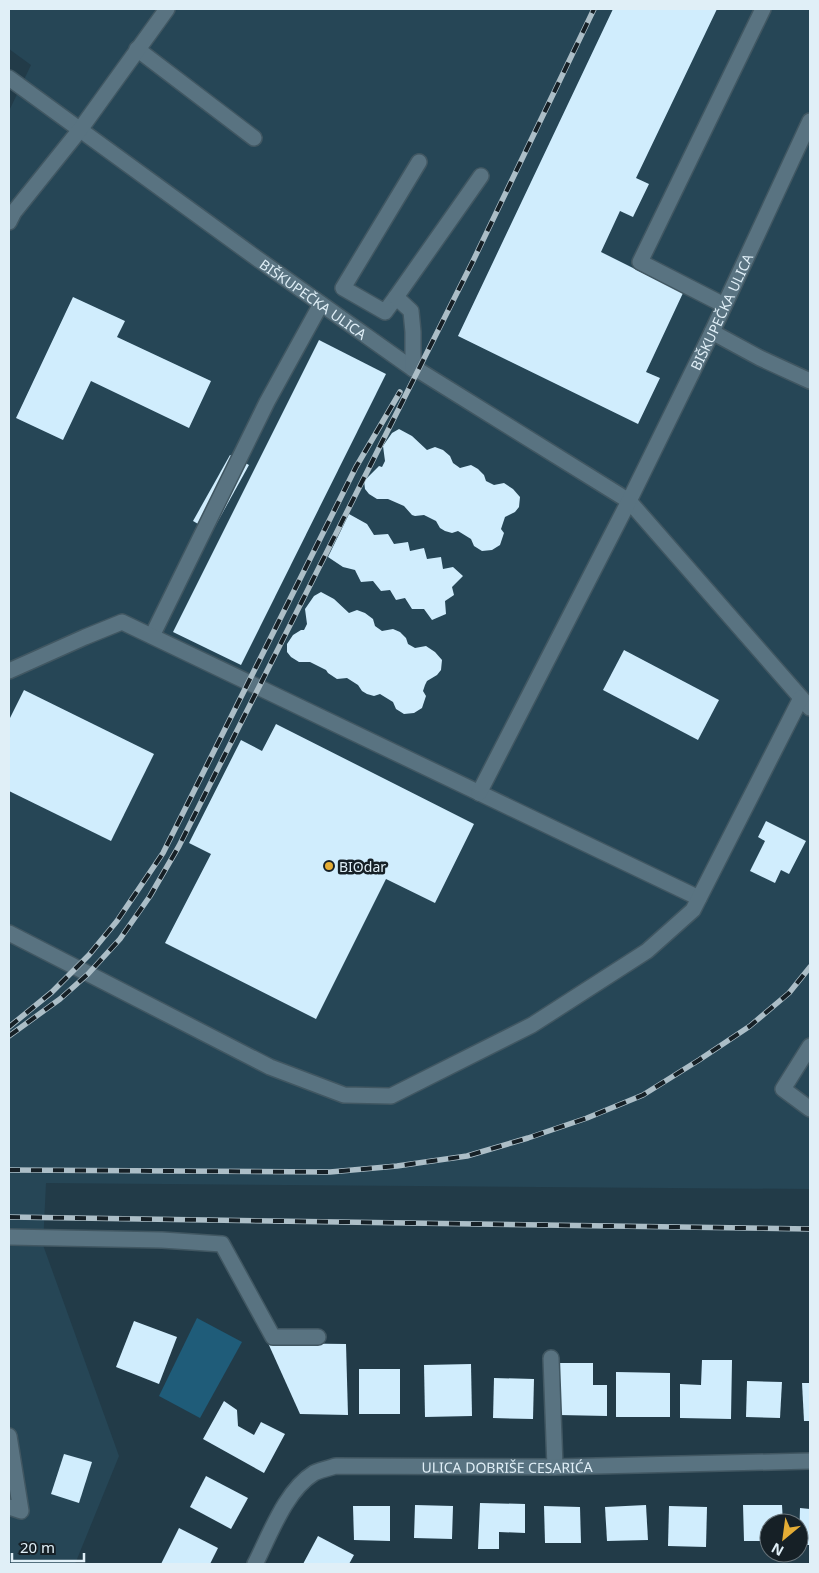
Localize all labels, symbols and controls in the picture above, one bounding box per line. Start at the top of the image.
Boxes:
street label: BIŠKUPEČKA ULICA [685,250,757,373]
street label: BIŠKUPEČKA ULICA [256,254,371,343]
place label: BIOdar [339,857,386,876]
marker: BIOdar [323,860,335,872]
street label: ULICA DOBRIŠE CESARIĆA [421,1457,593,1477]
north arrow [759,1513,809,1563]
scale bar [12,1530,85,1562]
text: 20 m [20,1537,55,1557]
text: N [768,1539,787,1561]

